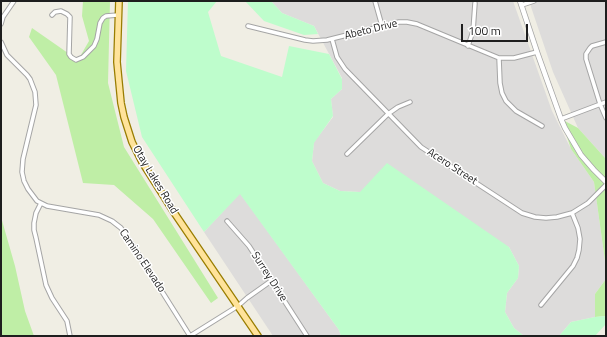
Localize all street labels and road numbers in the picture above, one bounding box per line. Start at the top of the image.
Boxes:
street label: Abeto Drive [343,17,399,43]
street label: Otay Lakes Road [129,144,181,216]
street label: Acero Street [424,146,480,188]
street label: Camino Elevado [116,227,168,295]
street label: Surrey Drive [248,250,290,304]

